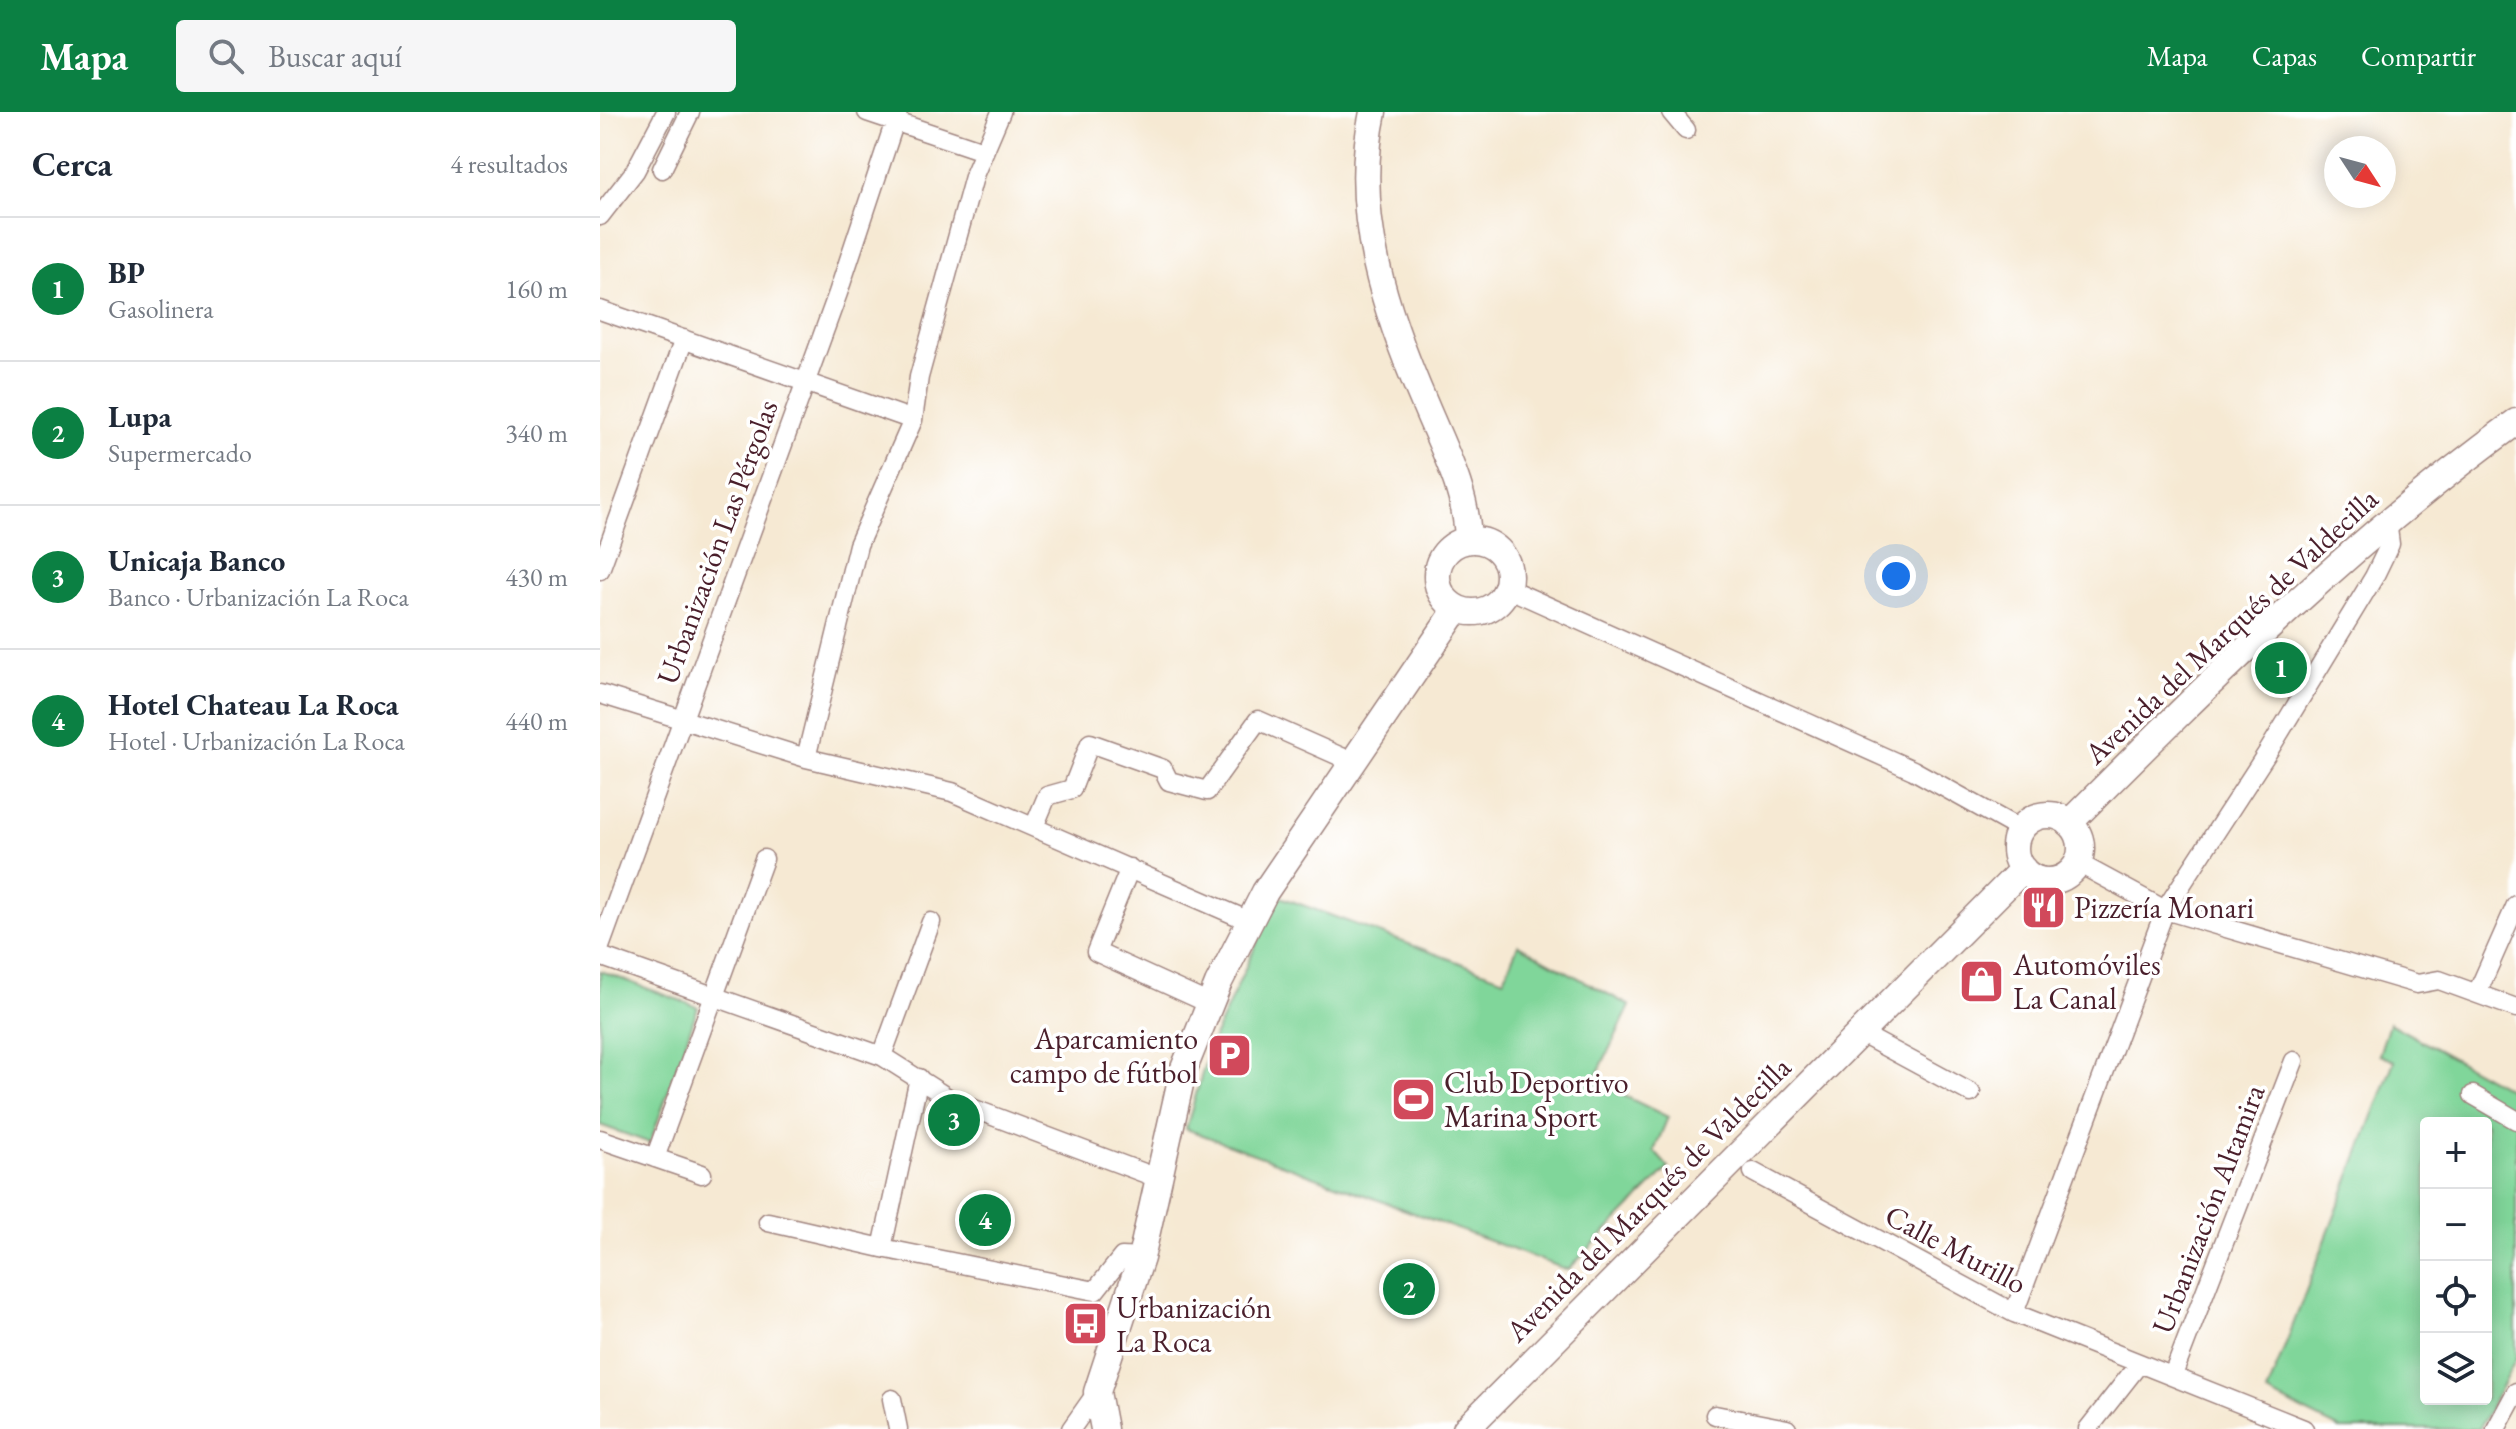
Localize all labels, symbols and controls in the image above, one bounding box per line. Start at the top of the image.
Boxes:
search box [176,20,736,92]
text: Mapa [40,32,128,81]
icon: search [204,34,248,78]
text: Buscar aquí [268,37,402,76]
text: Mapa [2147,38,2208,74]
text: Capas [2252,38,2317,74]
text: Compartir [2361,38,2476,74]
north arrow [2324,136,2396,208]
text: Cerca [32,142,112,186]
text: 4 resultados [450,147,568,181]
text: BP [108,253,145,292]
text: 1 [51,272,65,306]
text: 160 m [505,272,568,306]
text: Gasolinera [108,292,214,326]
street label: Urbanización Las Pérgolas [647,394,787,690]
text: Lupa [108,397,172,436]
text: 2 [51,416,65,450]
text: 340 m [505,416,568,450]
text: Supermercado [108,436,252,470]
street label: Avenida del Marqués de Valdecilla [2075,479,2386,773]
text: Unicaja Banco [108,541,285,580]
your location [1876,556,1916,596]
text: 3 [51,560,65,594]
text: 430 m [505,560,568,594]
text: Banco · Urbanización La Roca [108,580,409,614]
pin: 1 [2255,638,2307,698]
text: Hotel Chateau La Roca [108,685,399,724]
text: 4 [51,704,65,738]
text: 440 m [505,704,568,738]
text: Hotel · Urbanización La Roca [108,724,405,758]
restaurant icon: Pizzería Monari [2019,883,2067,931]
place label: Pizzería Monari [2074,888,2254,927]
place label: Automóviles La Canal [2012,945,2161,1018]
shop icon: Automóviles La Canal [1958,957,2006,1005]
place label: Aparcamiento campo de fútbol [1010,1019,1198,1092]
parking icon: Aparcamiento campo de fútbol [1205,1031,1253,1079]
street label: Avenida del Marqués de Valdecilla [1496,1048,1799,1351]
place label: Club Deportivo Marina Sport [1444,1063,1629,1136]
sports icon: Club Deportivo Marina Sport [1389,1075,1437,1123]
street label: Urbanización Altamira [2143,1079,2273,1339]
pin: 3 [928,1090,980,1150]
map controls [2420,1117,2492,1405]
button: + [2420,1117,2492,1189]
button: − [2420,1189,2492,1261]
pin: 4 [959,1190,1011,1250]
street label: Calle Murillo [1878,1195,2034,1303]
pin: 2 [1383,1259,1435,1319]
button: locate [2420,1261,2492,1333]
place label: Urbanización La Roca [1116,1288,1272,1361]
bus stop icon: Urbanización La Roca [1061,1300,1109,1348]
button: layers [2420,1333,2492,1405]

